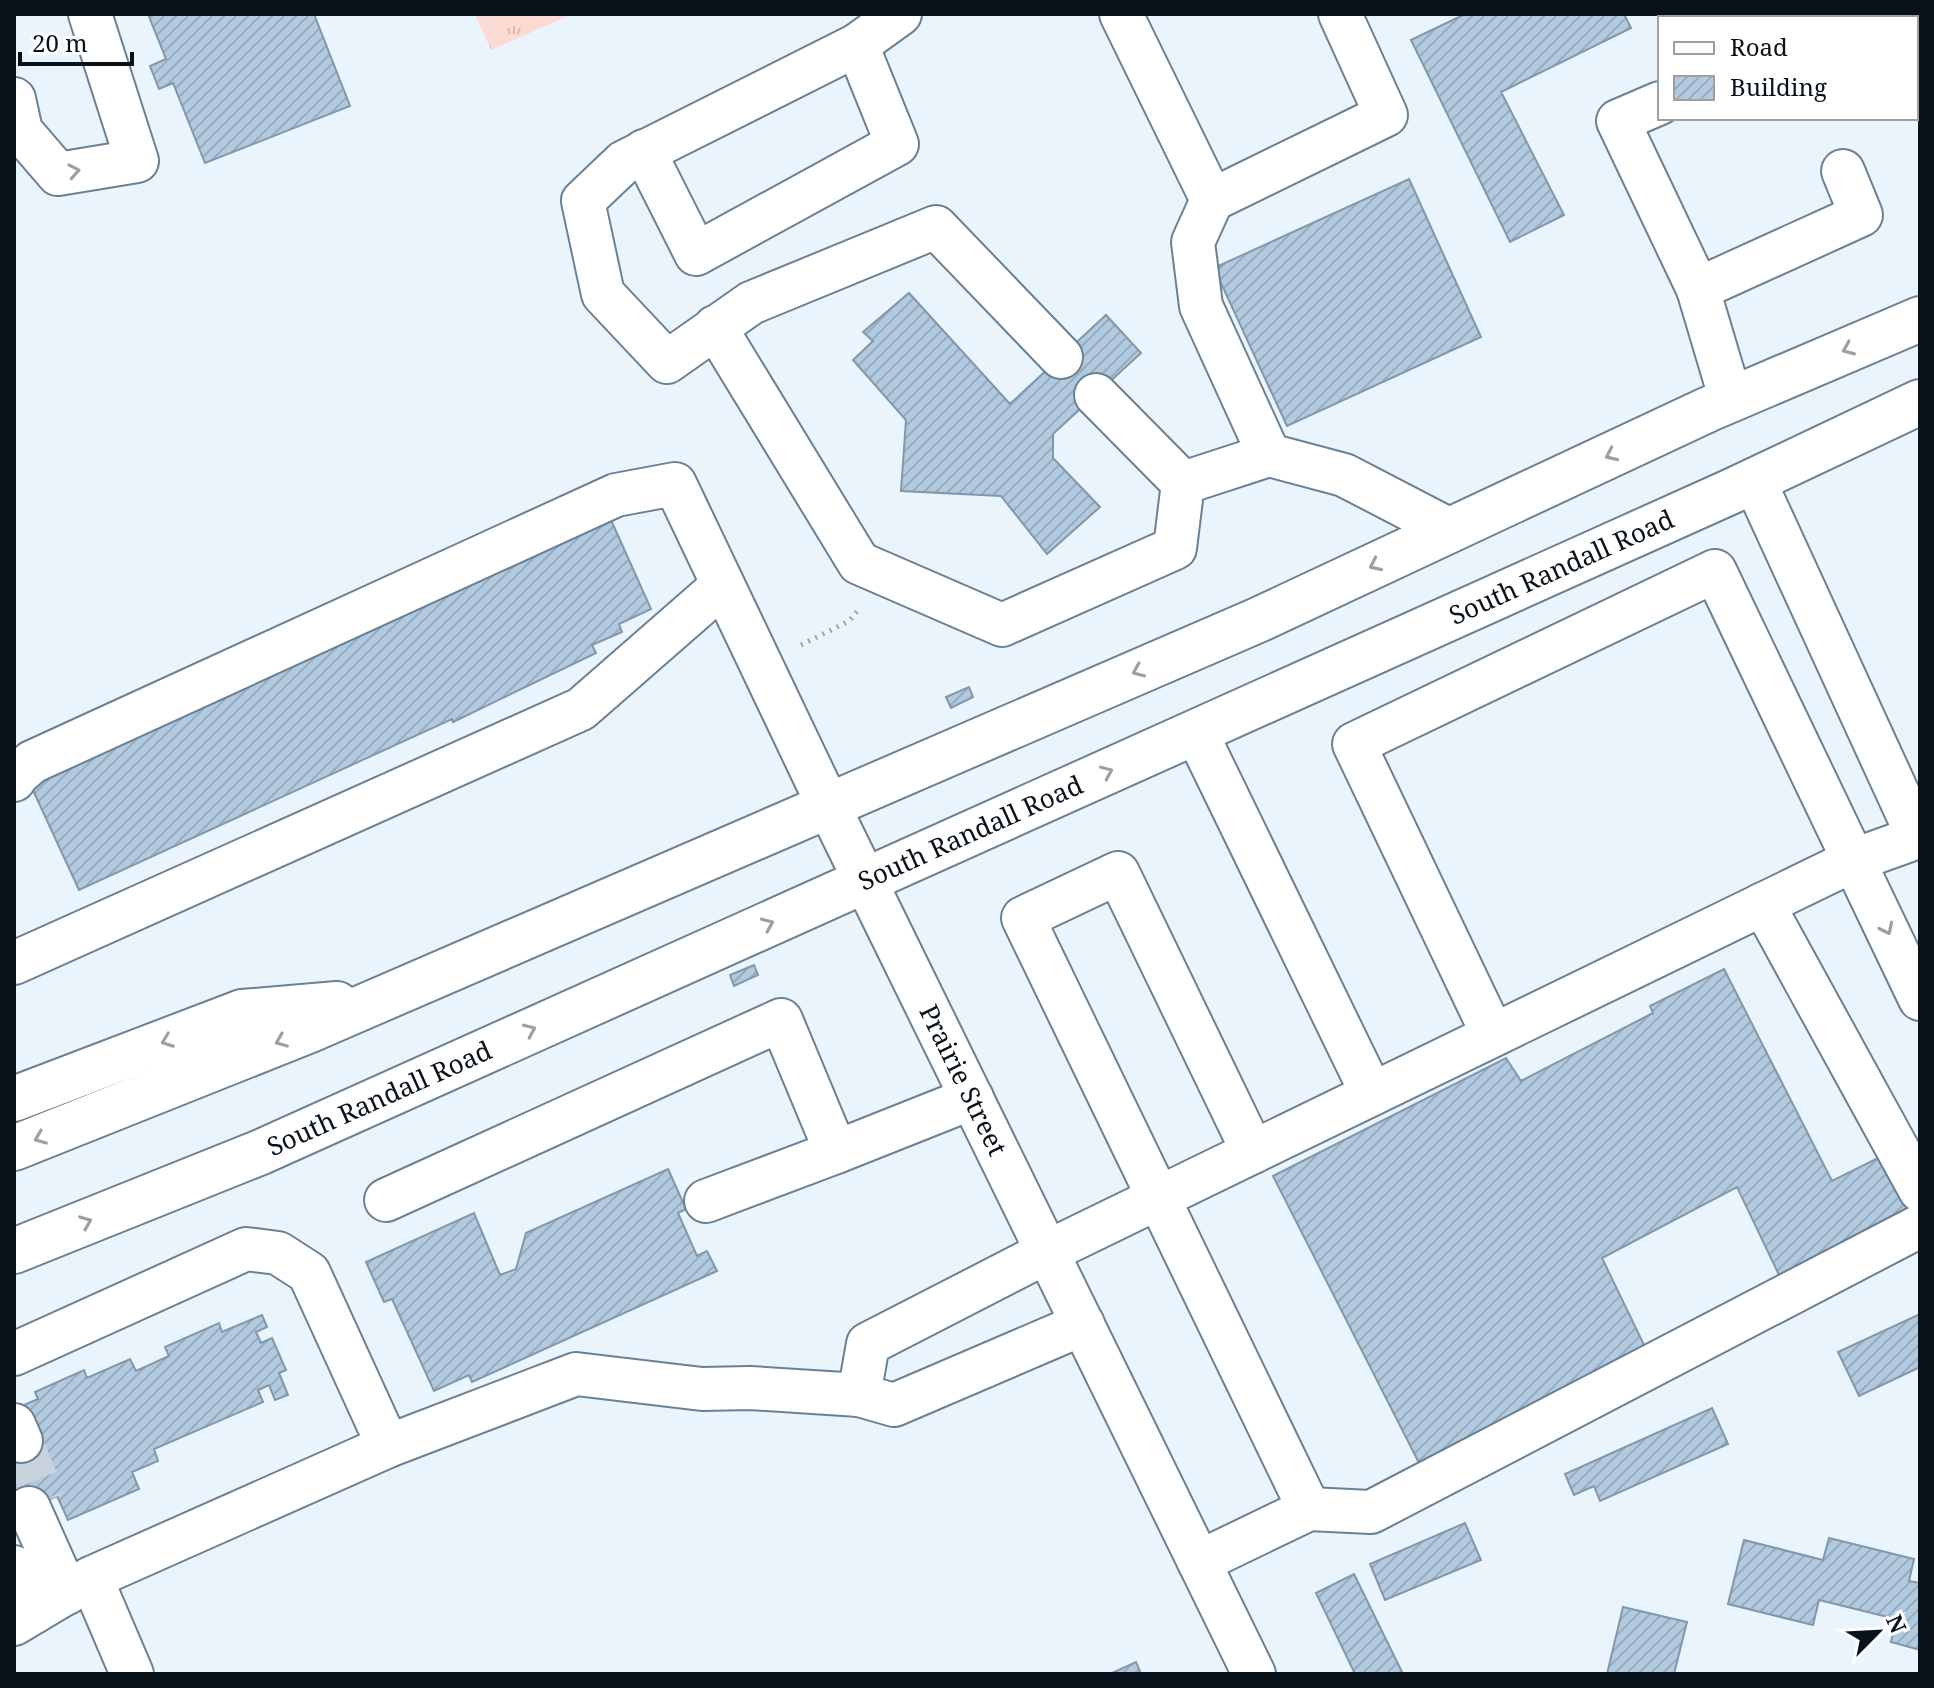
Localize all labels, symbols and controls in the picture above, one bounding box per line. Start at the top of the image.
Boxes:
scale bar [20,16,132,66]
legend [1658,16,1918,120]
text: 20 m [32,26,88,59]
text: Road [1730,30,1788,63]
text: Building [1730,70,1827,103]
one-way arrow [68,164,81,181]
one-way arrow [1842,340,1857,356]
one-way arrow [1605,445,1619,461]
street label: South Randall Road [1443,500,1679,633]
one-way arrow [1369,555,1384,571]
one-way arrow [1132,662,1146,678]
one-way arrow [1099,765,1114,781]
street label: South Randall Road [852,766,1088,898]
one-way arrow [760,918,774,934]
one-way arrow [1877,921,1893,936]
street label: Prairie Street [912,998,1016,1161]
one-way arrow [522,1024,537,1040]
one-way arrow [161,1031,175,1048]
one-way arrow [275,1031,289,1048]
street label: South Randall Road [261,1032,497,1164]
one-way arrow [34,1128,48,1144]
one-way arrow [78,1215,92,1232]
north arrow [1838,1592,1918,1672]
text: N [1880,1609,1914,1637]

